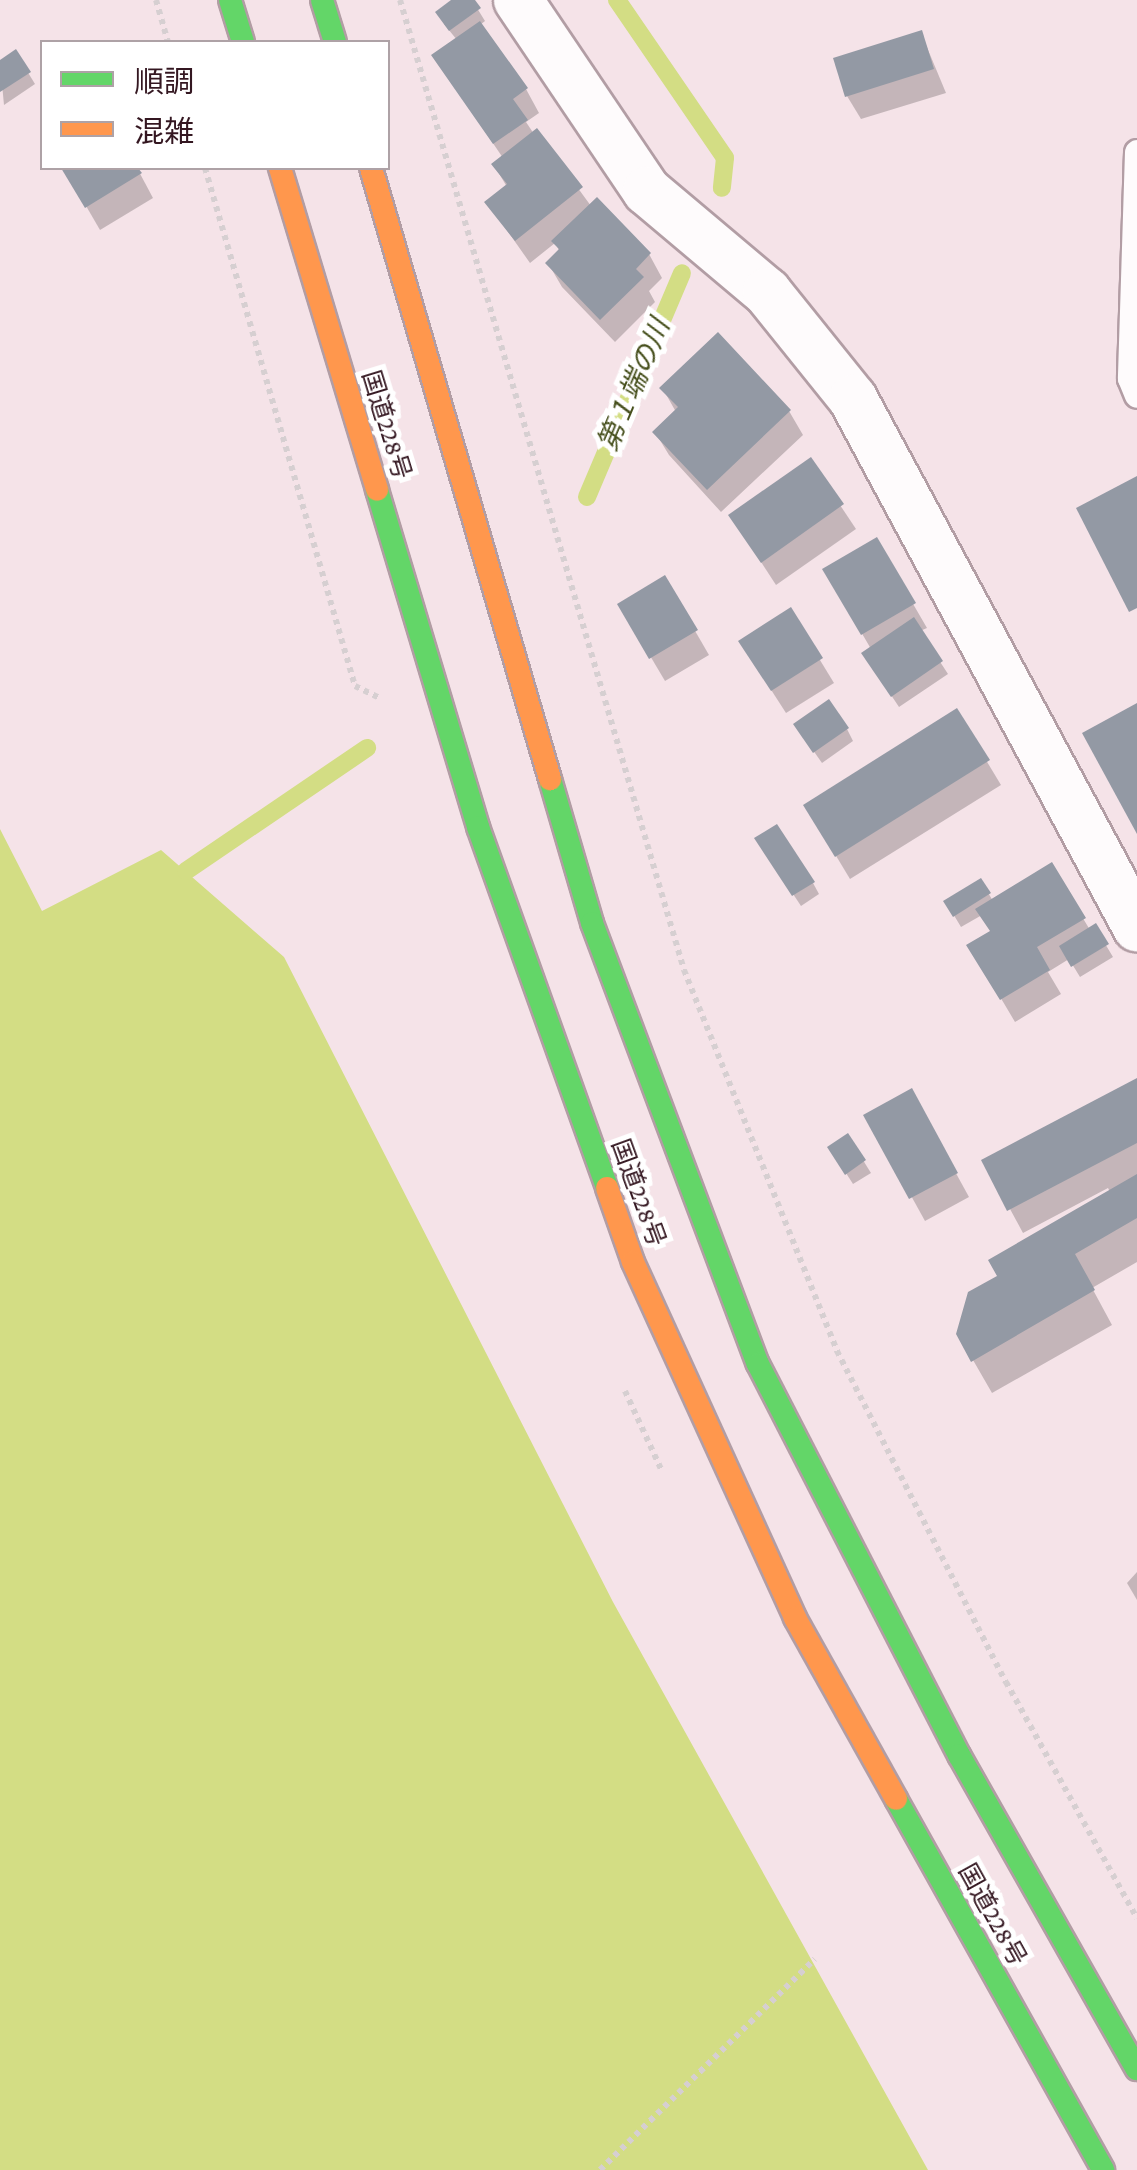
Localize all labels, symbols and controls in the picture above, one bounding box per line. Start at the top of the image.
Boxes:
legend [40,40,390,170]
text: 順調 [134,65,194,98]
text: 混雑 [134,115,194,148]
water label: 第１端の川 [591,314,677,456]
street label: 国道228号 [355,367,417,483]
street label: 国道228号 [605,1135,671,1251]
street label: 国道228号 [952,1859,1032,1971]

